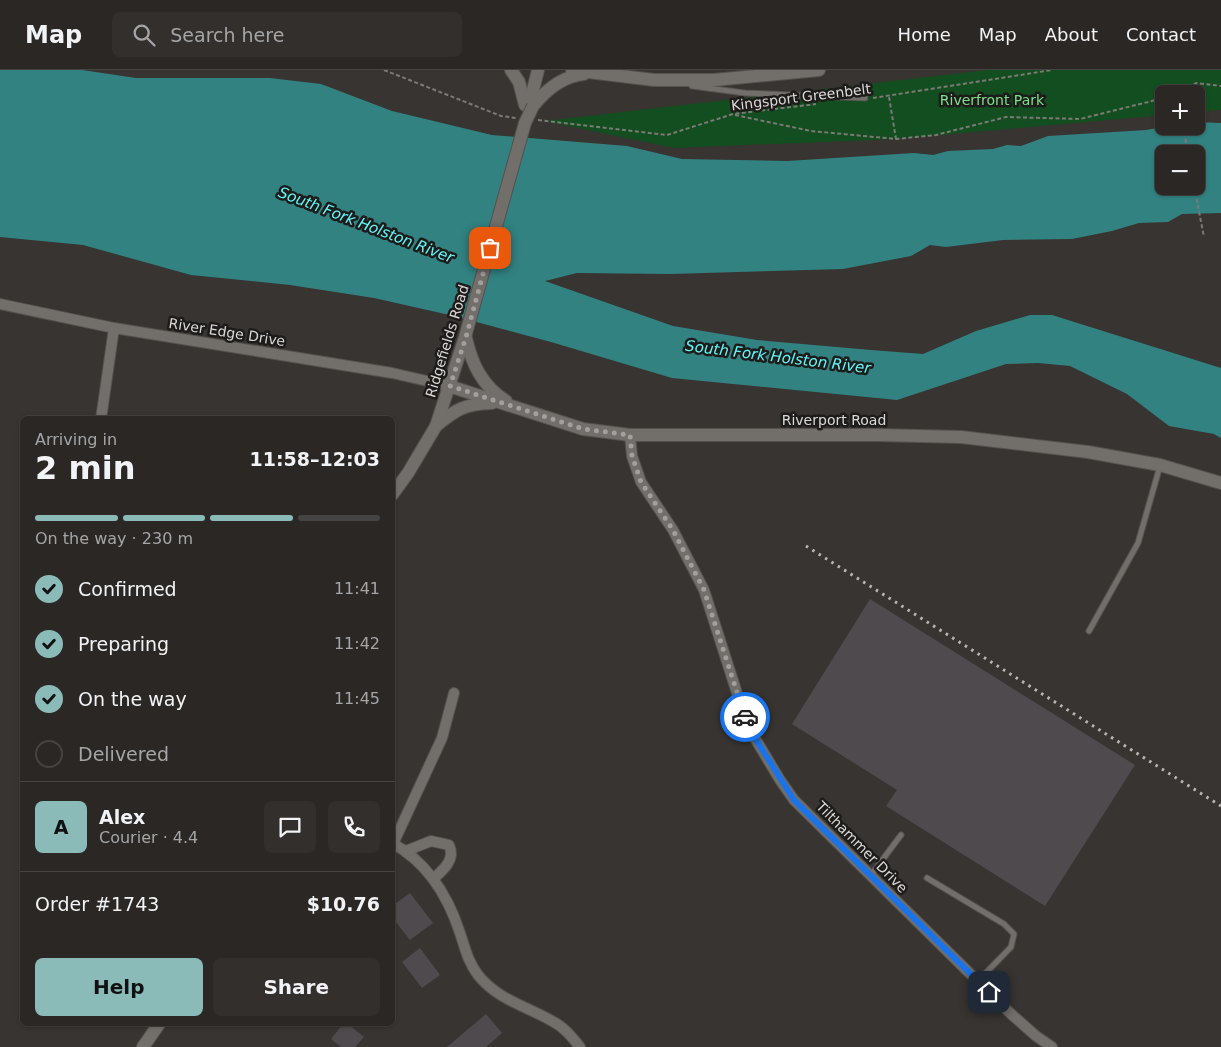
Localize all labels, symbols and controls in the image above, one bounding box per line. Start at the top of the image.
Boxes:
search box [112,12,462,57]
text: Map [25,21,82,49]
icon: search [130,21,158,49]
text: Search here [170,24,284,46]
text: Home [898,24,951,45]
text: Map [979,24,1017,45]
text: About [1045,24,1098,45]
text: Contact [1126,24,1196,45]
street label: Kingsport Greenbelt [730,80,872,114]
map controls [1155,85,1205,195]
button: + [1155,85,1205,135]
park label: Riverfront Park [940,92,1045,108]
button: − [1155,145,1205,195]
water label: South Fork Holston River [276,183,457,267]
pin [469,227,511,269]
icon: bag [476,234,504,262]
street label: Ridgefields Road [422,283,472,399]
street label: River Edge Drive [168,315,286,349]
water label: South Fork Holston River [684,337,872,377]
street label: Riverport Road [782,412,886,428]
text: Arriving in [35,430,117,449]
text: 11:58–12:03 [250,448,380,470]
text: 2 min [35,449,136,487]
text: On the way · 230 m [35,529,193,548]
icon: check [35,575,63,603]
text: Confirmed [78,578,177,600]
text: 11:41 [334,579,380,598]
icon: check [35,630,63,658]
text: Preparing [78,633,169,655]
text: 11:42 [334,634,380,653]
icon: check [35,685,63,713]
text: On the way [78,688,187,710]
text: 11:45 [334,689,380,708]
courier [720,692,770,742]
icon: car [731,703,759,731]
text: Delivered [78,743,169,765]
street label: Tilthammer Drive [812,797,911,896]
button: chat [264,801,316,853]
button: phone [328,801,380,853]
text: Alex [99,806,145,828]
text: A [54,816,68,838]
text: Courier · 4.4 [99,828,198,847]
text: Order #1743 [35,893,159,915]
text: $10.76 [307,893,380,915]
button: Help [35,958,203,1016]
button: Share [213,958,380,1016]
pin [968,971,1010,1013]
icon: home [975,978,1003,1006]

